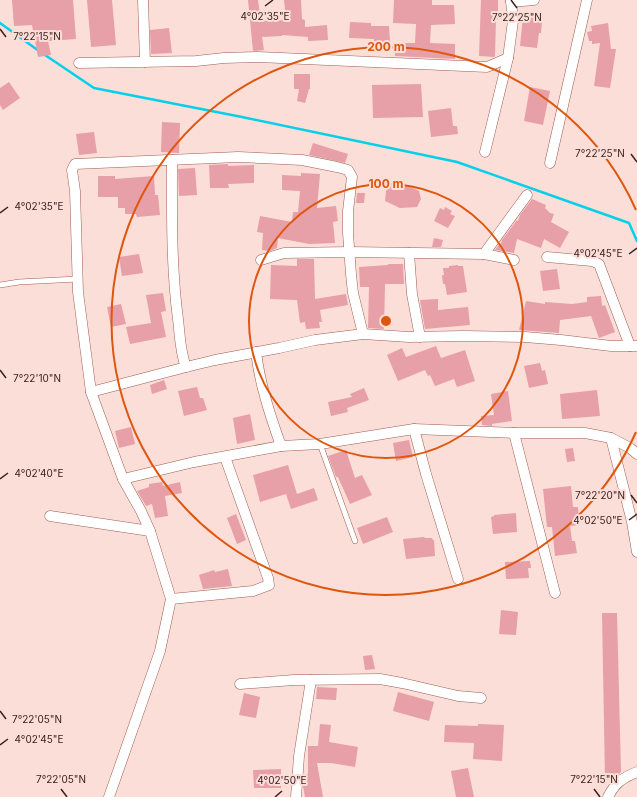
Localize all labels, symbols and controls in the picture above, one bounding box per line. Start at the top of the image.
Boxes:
text: 4°02'35"E [240,10,290,22]
text: 7°22'25"N [492,11,542,23]
text: 7°22'15"N [13,30,61,42]
text: 200 m [367,39,405,54]
text: 7°22'25"N [575,147,625,159]
text: 100 m [368,176,404,191]
text: 4°02'35"E [14,200,64,212]
text: 4°02'45"E [574,247,622,259]
centre of rings [379,314,393,328]
text: 7°22'10"N [13,372,61,384]
text: 4°02'40"E [14,467,64,479]
text: 7°22'20"N [575,489,625,501]
text: 4°02'50"E [573,514,623,526]
text: 7°22'05"N [12,713,62,725]
text: 4°02'45"E [15,733,63,745]
text: 7°22'05"N [36,773,86,785]
text: 7°22'15"N [570,773,618,785]
text: 4°02'50"E [257,774,307,786]

